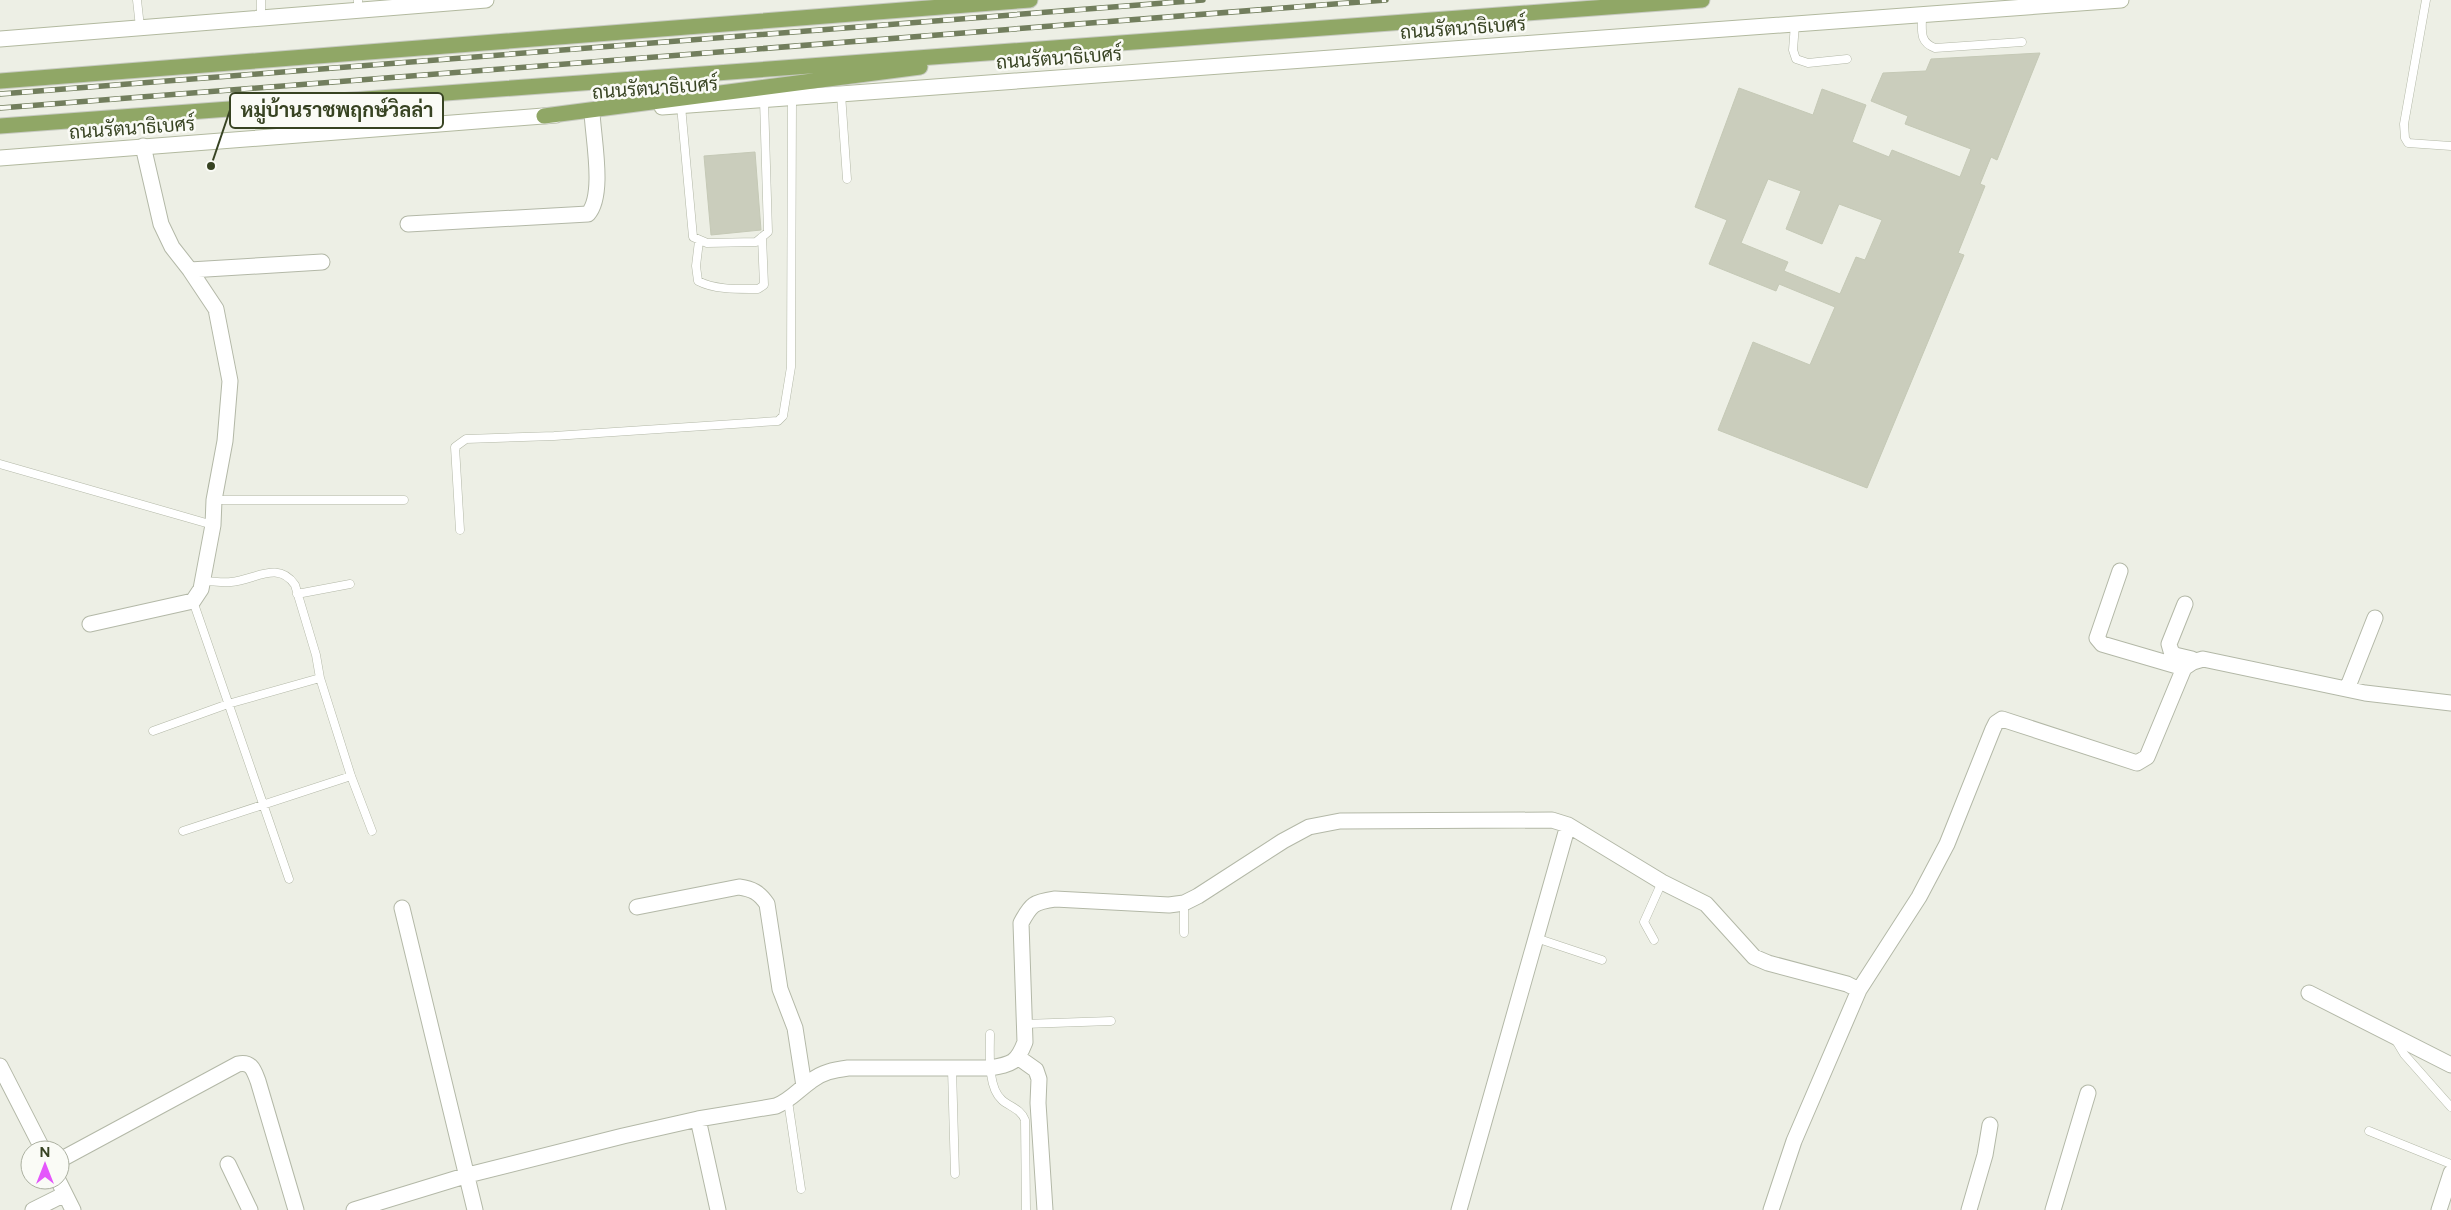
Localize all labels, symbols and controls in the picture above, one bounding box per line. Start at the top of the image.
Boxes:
street label: ถนนรัตนาธิเบศร์ [1399,11,1527,44]
street label: ถนนรัตนาธิเบศร์ [995,41,1123,74]
street label: ถนนรัตนาธิเบศร์ [591,71,719,104]
callout: หมู่บ้านราชพฤกษ์วิลล่า [230,93,443,128]
text: หมู่บ้านราชพฤกษ์วิลล่า [241,97,433,124]
street label: ถนนรัตนาธิเบศร์ [68,111,196,144]
north arrow [20,1140,70,1190]
text: N [40,1144,50,1161]

